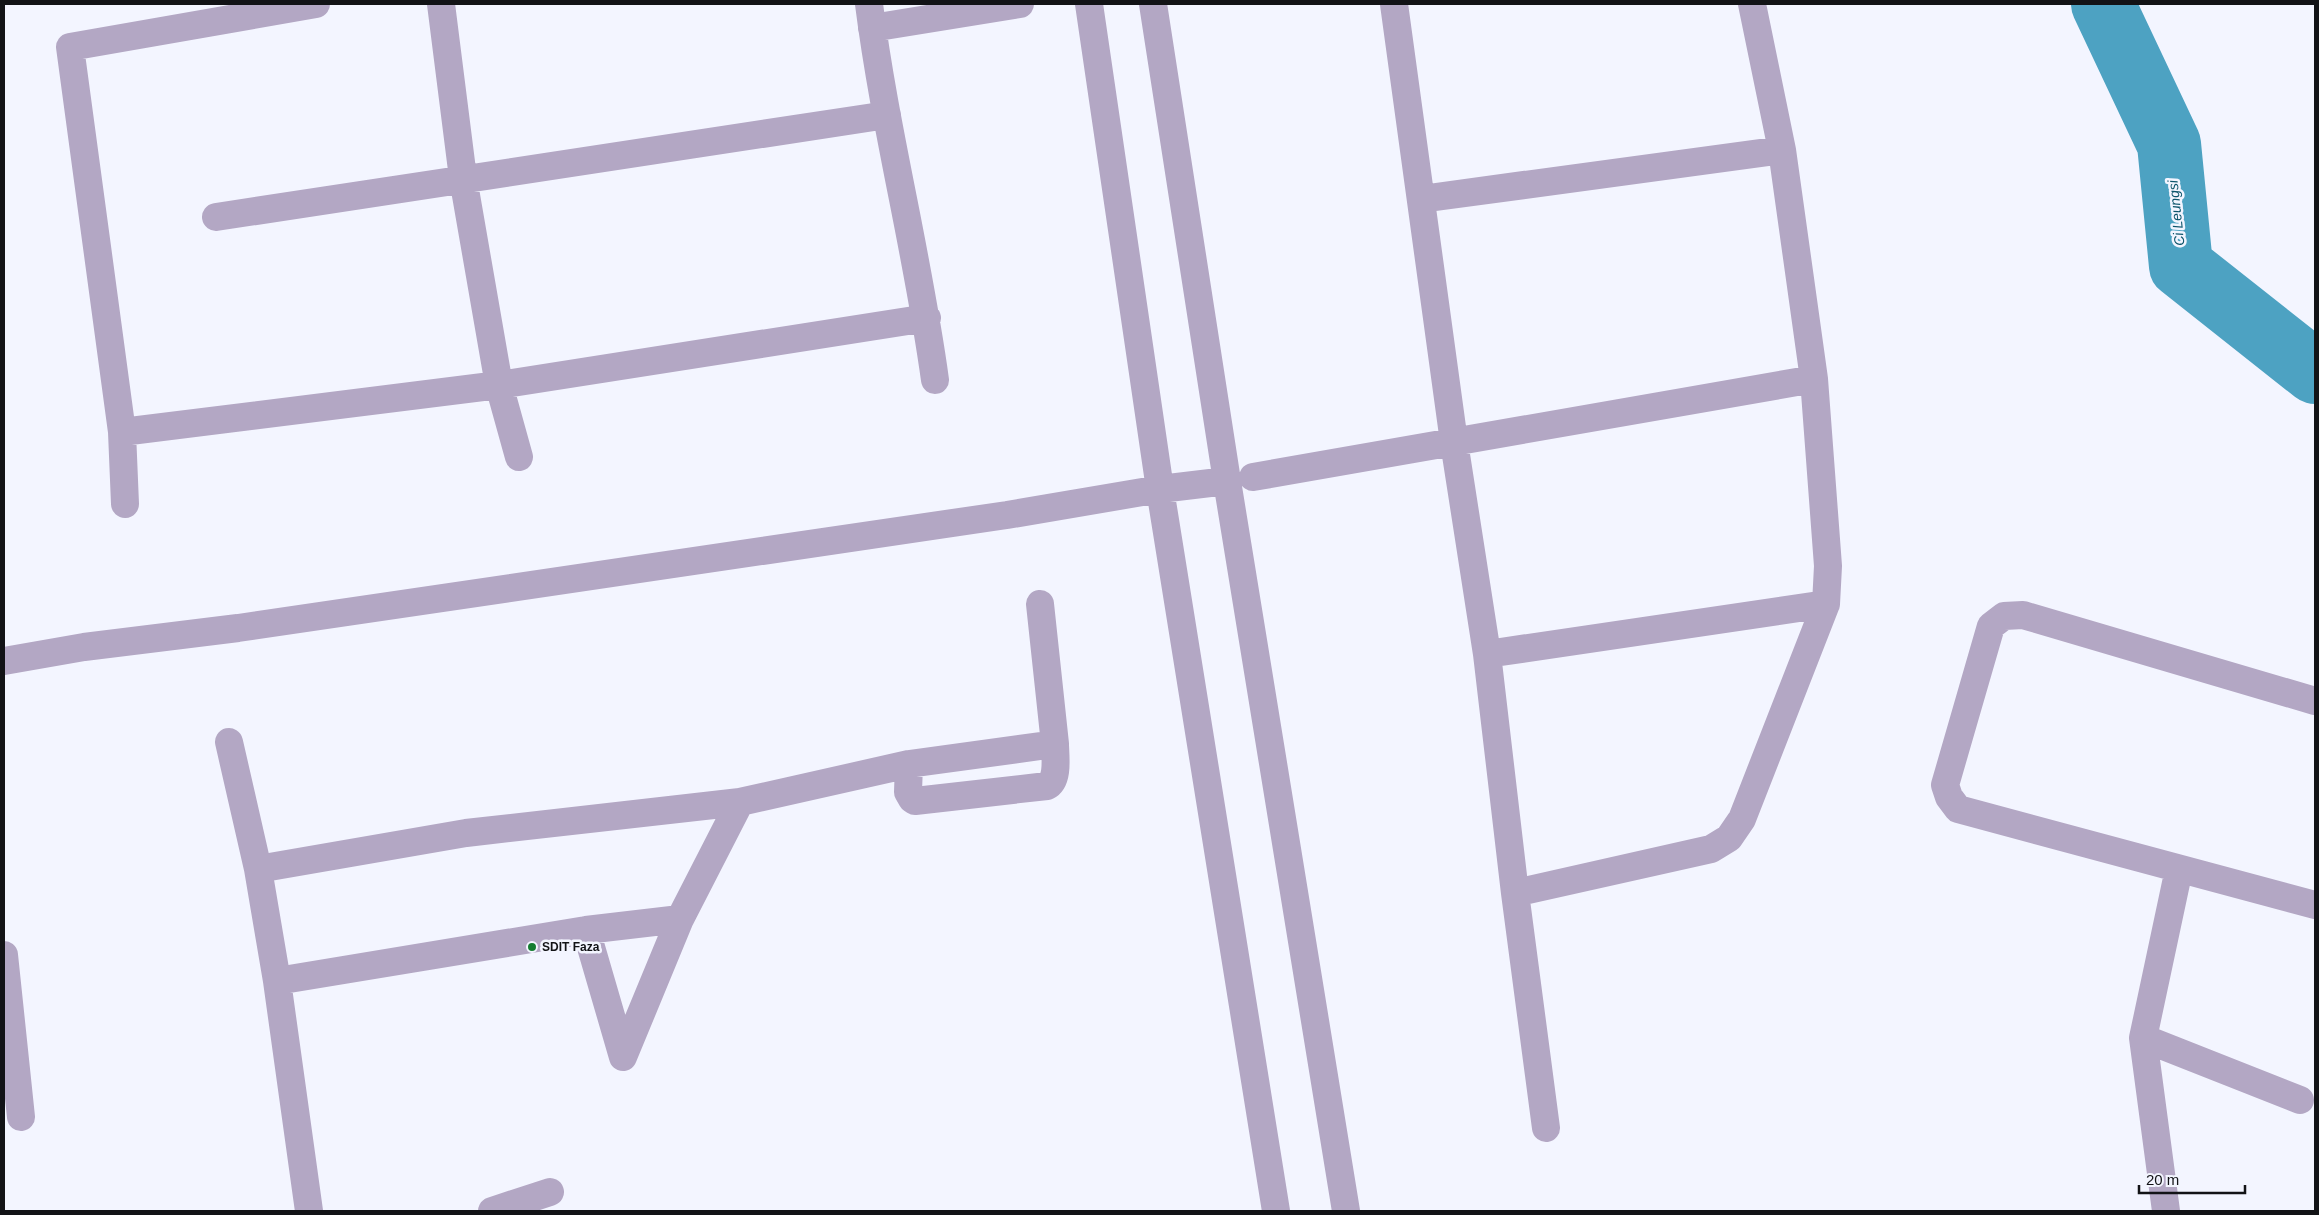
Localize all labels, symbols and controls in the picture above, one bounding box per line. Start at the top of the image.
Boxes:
water label: Ci Leungsi [2164,178,2187,247]
place label: SDIT Faza [542,940,600,954]
marker: SDIT Faza [526,941,538,953]
scale bar [2139,1162,2245,1194]
text: 20 m [2146,1171,2179,1188]

